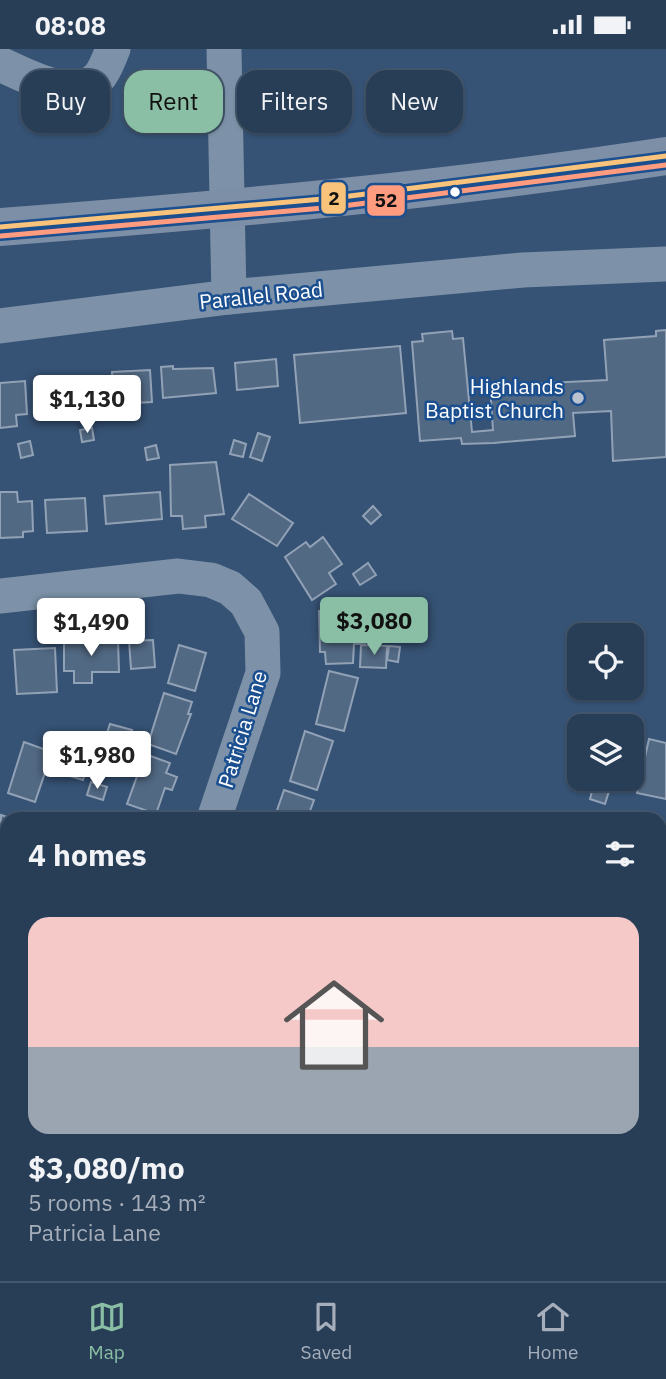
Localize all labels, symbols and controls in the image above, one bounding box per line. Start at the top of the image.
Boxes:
text: 08:08 [35,8,106,42]
chip: Buy [21,70,110,133]
chip: Rent [124,70,223,133]
chip: Filters [237,70,352,133]
chip: New [366,70,463,133]
line badge: 2 [320,181,347,215]
line badge: 52 [366,184,406,217]
unlabelled marker [448,185,462,199]
text: 2 [328,186,340,210]
text: 52 [375,188,397,212]
street label: Parallel Road [198,275,324,315]
place label: Highlands Baptist Church [425,372,564,424]
pin: $1,130 [30,375,144,435]
text: $1,130 [49,383,125,413]
marker: Highlands Baptist Church [570,390,586,406]
pin: $3,080 [317,597,431,657]
pin: $1,490 [34,599,148,658]
text: $3,080 [336,605,412,635]
text: $1,490 [53,606,129,636]
map controls [567,623,644,791]
button: locate [567,623,644,700]
street label: Patricia Lane [211,667,273,791]
button: layers [567,714,644,791]
pin: $1,980 [40,731,154,791]
text: $1,980 [59,739,135,769]
text: 4 homes [28,835,147,874]
icon: filters [601,835,639,873]
icon: home [271,962,397,1088]
text: $3,080/mo [28,1148,185,1187]
text: 5 rooms · 143 m² [28,1187,206,1217]
text: Patricia Lane [28,1217,161,1247]
tab: Map [88,1298,126,1364]
tab: Saved [301,1298,352,1364]
tab: Home [527,1298,578,1364]

